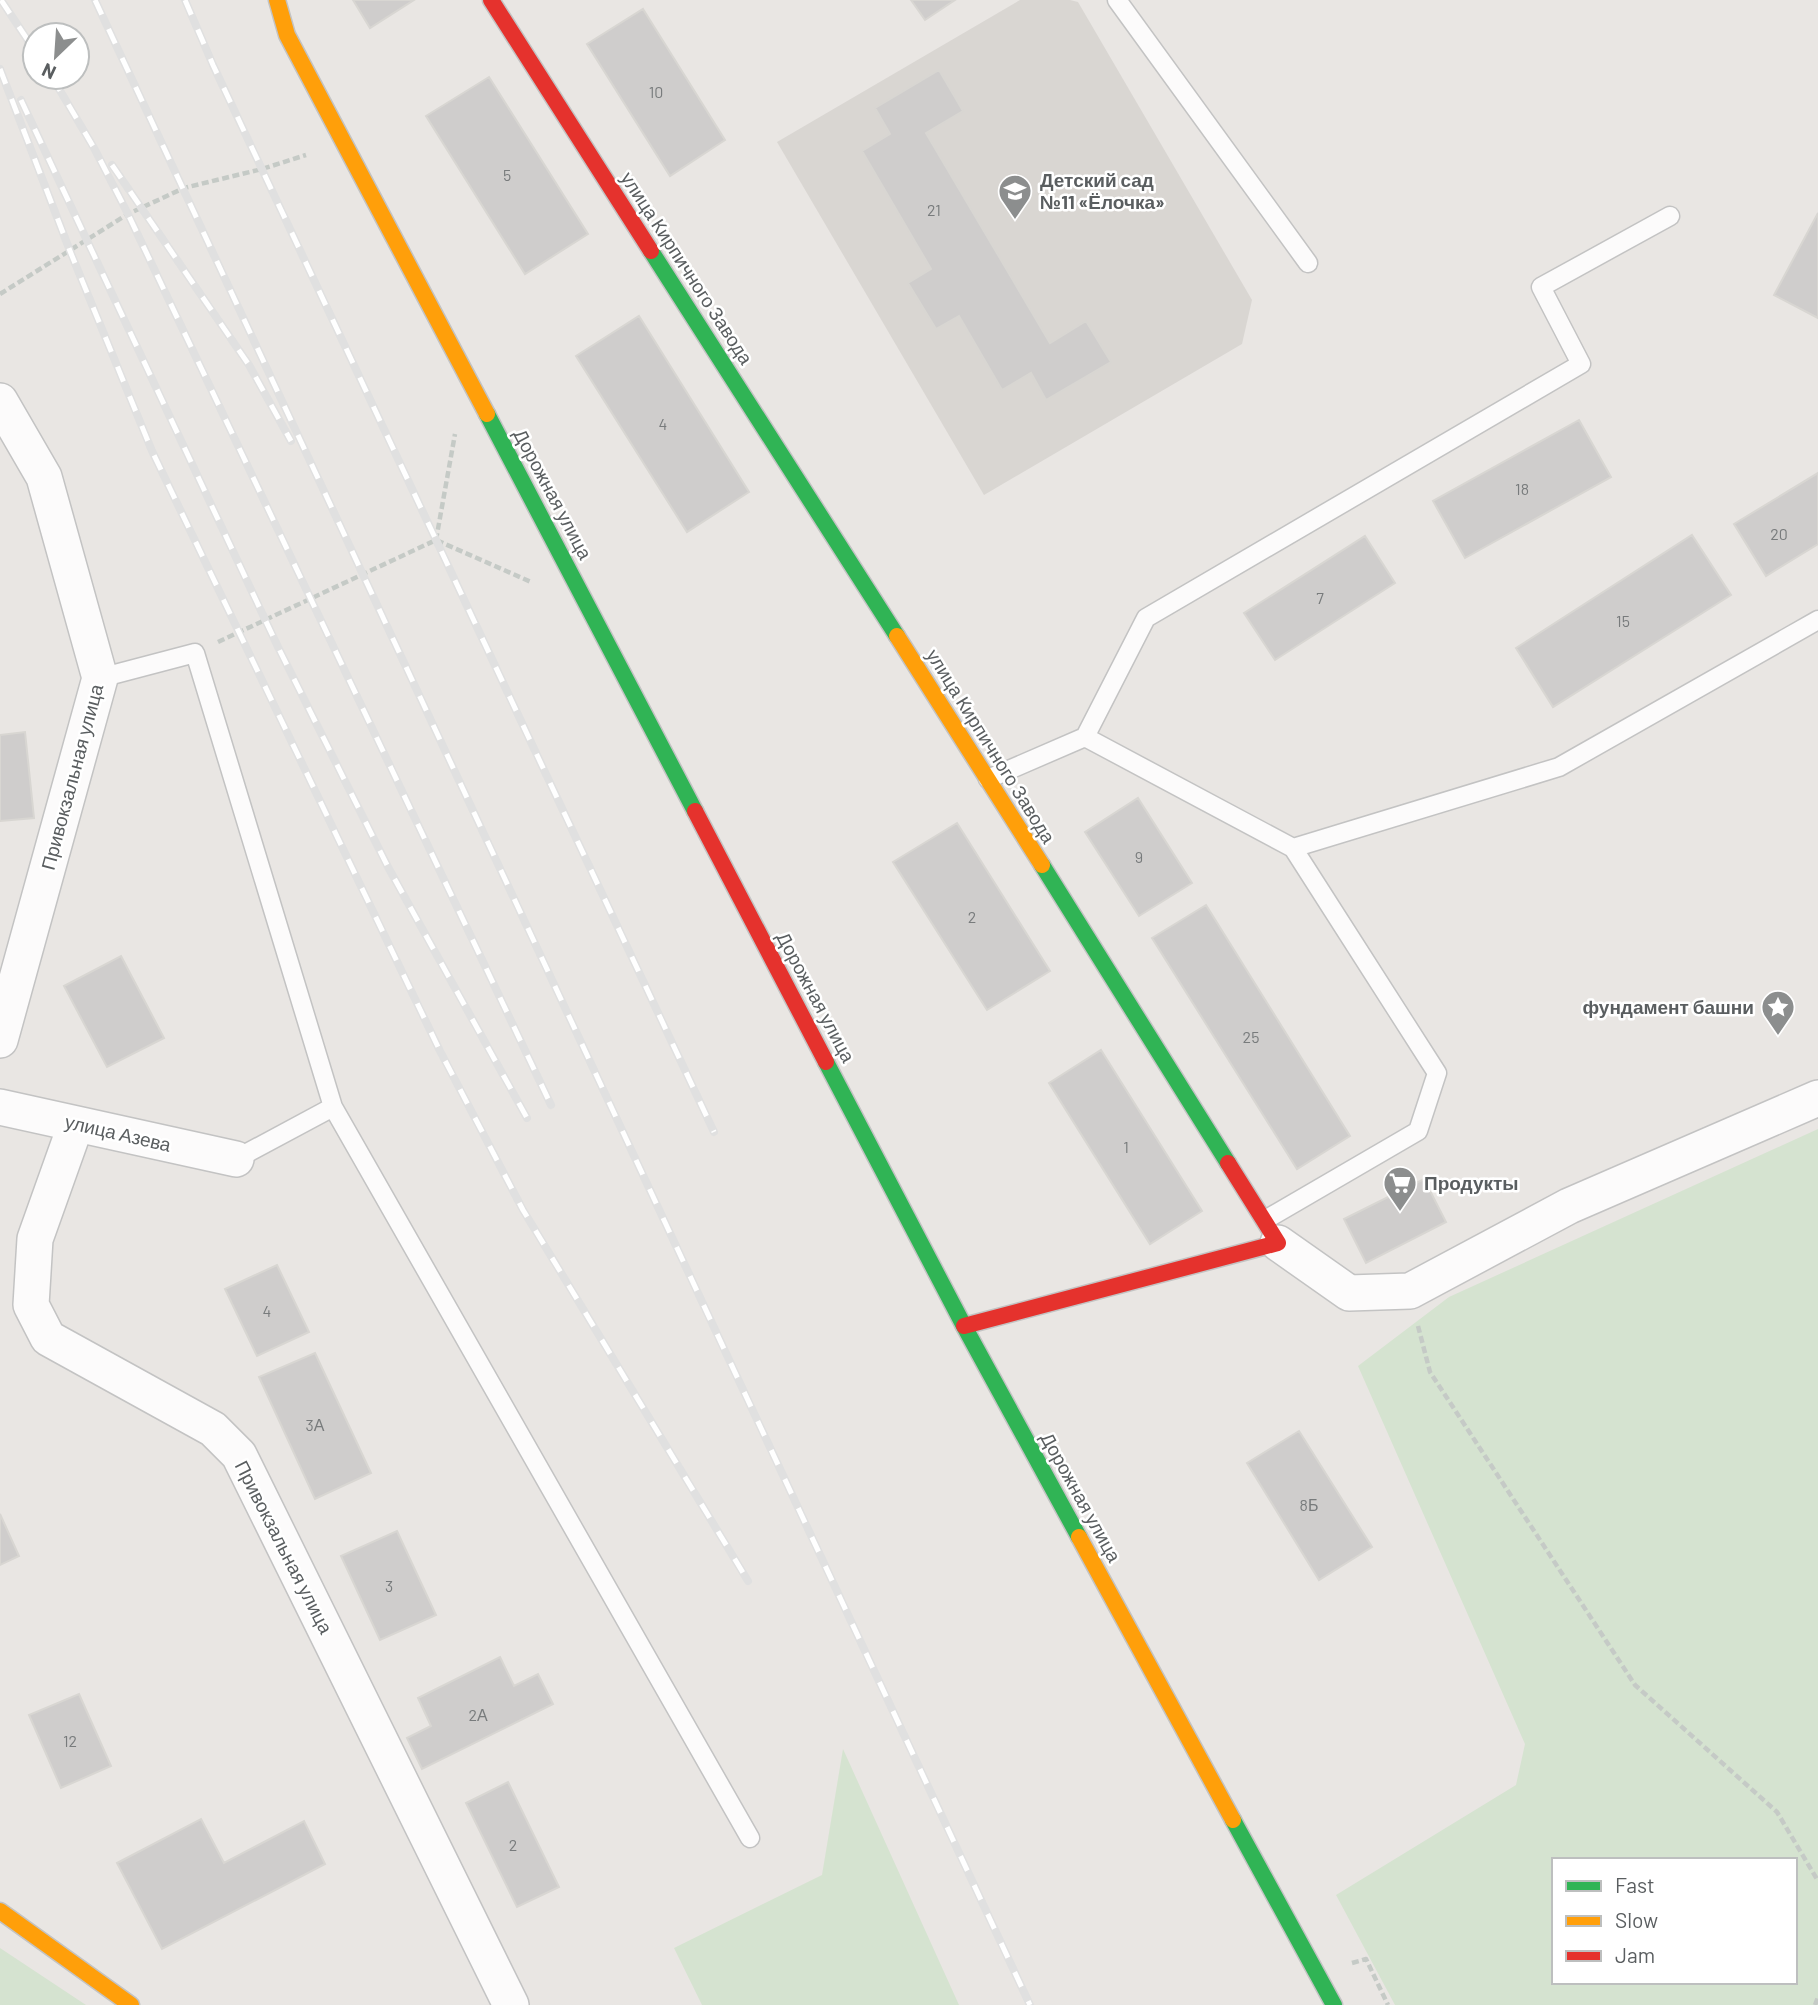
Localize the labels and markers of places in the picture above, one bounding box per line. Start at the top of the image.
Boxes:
place label: Детский сад №11 «Ёлочка» [1040,168,1165,213]
school or university icon: Детский сад №11 «Ёлочка» [996,172,1034,221]
place icon: фундамент башни [1759,988,1797,1037]
place label: фундамент башни [1582,995,1754,1018]
supermarket icon: Продукты [1381,1164,1419,1213]
place label: Продукты [1424,1171,1519,1194]

